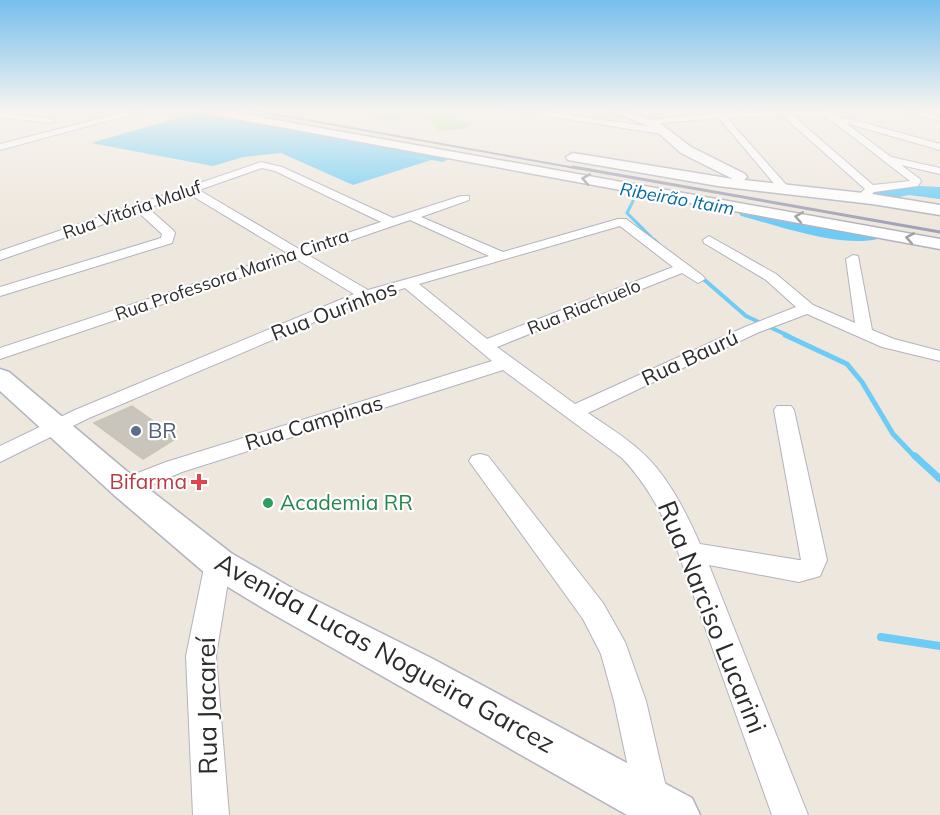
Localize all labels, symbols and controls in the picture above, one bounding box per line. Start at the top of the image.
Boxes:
one-way arrow [581,173,591,186]
street label: Rua Vitória Maluf [60,175,205,244]
water label: Ribeirão Itaim [618,177,736,220]
one-way arrow [794,211,804,224]
street label: Rua Professora Marina Cintra [112,224,352,325]
one-way arrow [905,232,915,245]
street label: Rua Riachuelo [524,273,644,340]
street label: Rua Ourinhos [267,274,400,346]
street label: Rua Baurú [637,323,742,391]
street label: Rua Campinas [242,389,386,455]
place label: BR [148,417,177,443]
marker: BR [129,424,143,438]
place label: Bifarma [109,468,187,494]
marker: Bifarma [192,475,206,489]
place label: Academia RR [280,489,413,515]
marker: Academia RR [261,496,275,510]
street label: Rua Narciso Lucarini [651,496,774,738]
street label: Avenida Lucas Nogueira Garcez [209,545,561,760]
street label: Rua Jacareí [189,635,224,775]

